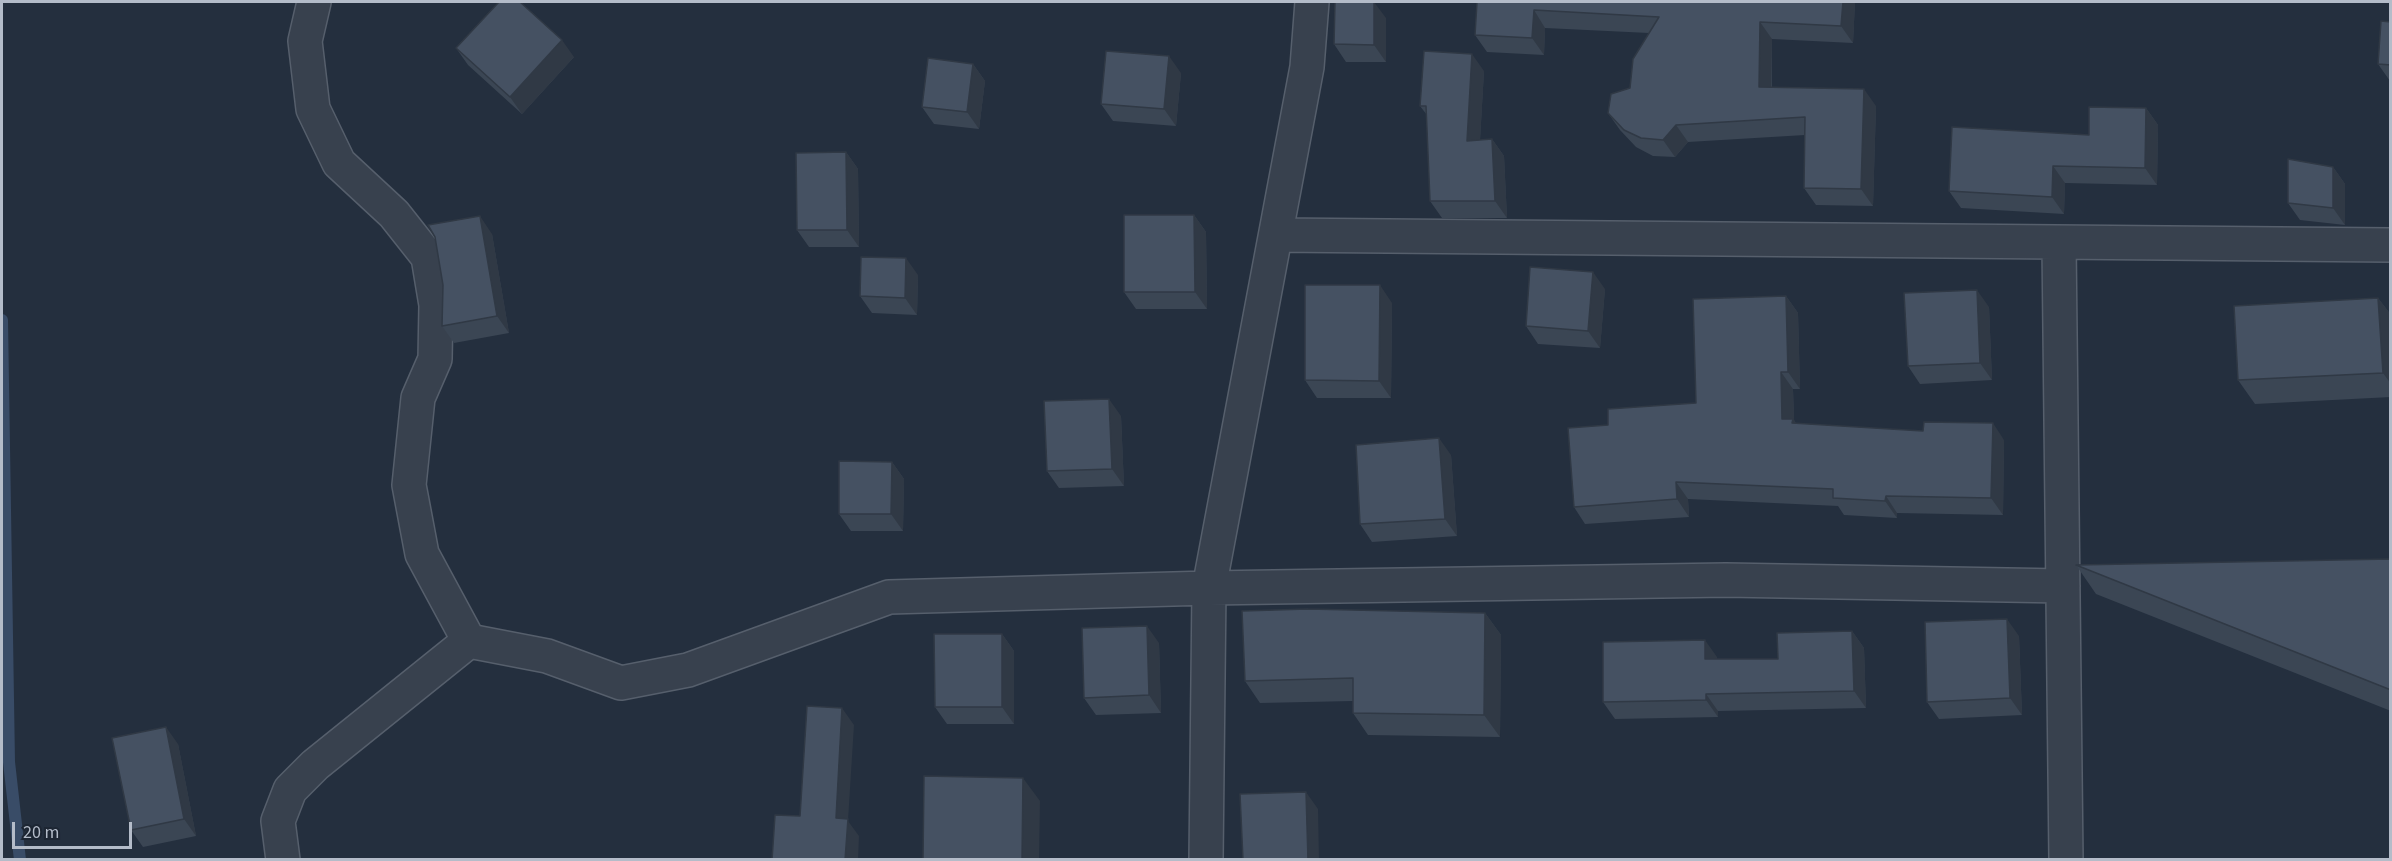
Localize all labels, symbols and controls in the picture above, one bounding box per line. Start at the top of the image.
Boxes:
scale bar [15,810,135,848]
text: 20 m [23,820,59,845]

